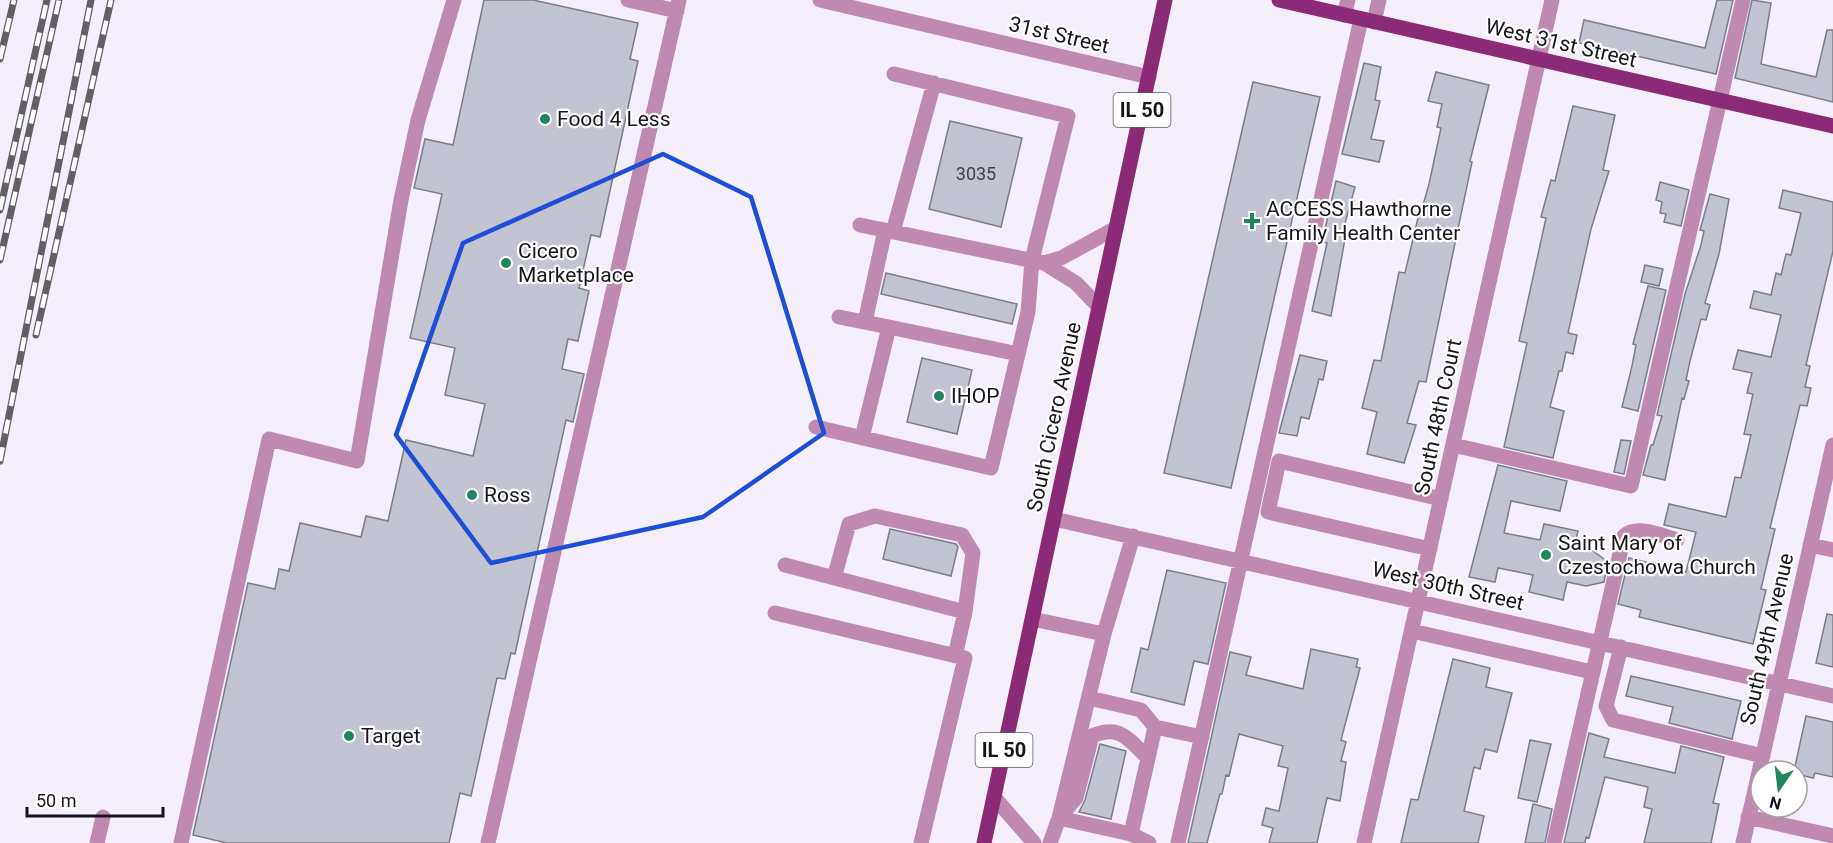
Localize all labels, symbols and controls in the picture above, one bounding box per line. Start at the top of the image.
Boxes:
street label: 31st Street [1007,12,1111,58]
street label: West 31st Street [1483,14,1639,72]
road number: IL 50 [1114,93,1170,127]
place label: Food 4 Less [557,107,671,131]
marker: Food 4 Less [538,112,552,126]
house number: 3035 [956,163,996,184]
place label: ACCESS Hawthorne Family Health Center [1266,197,1460,245]
marker: ACCESS Hawthorne Family Health Center [1243,212,1261,230]
place label: Cicero Marketplace [518,239,634,287]
marker: Cicero Marketplace [499,256,513,270]
street label: South Cicero Avenue [1022,320,1086,514]
street label: South 48th Court [1410,337,1466,497]
place label: IHOP [951,384,999,408]
marker: IHOP [932,389,946,403]
place label: Ross [484,483,531,507]
marker: Ross [465,488,479,502]
place label: Saint Mary of Czestochowa Church [1558,531,1756,579]
marker: Saint Mary of Czestochowa Church [1539,548,1553,562]
street label: South 49th Avenue [1736,551,1798,727]
street label: West 30th Street [1370,557,1526,615]
place label: Target [361,724,421,748]
marker: Target [342,729,356,743]
road number: IL 50 [976,733,1032,767]
north arrow [1749,759,1809,819]
scale bar [27,780,164,818]
text: 50 m [36,790,76,811]
text: N [1768,792,1783,814]

